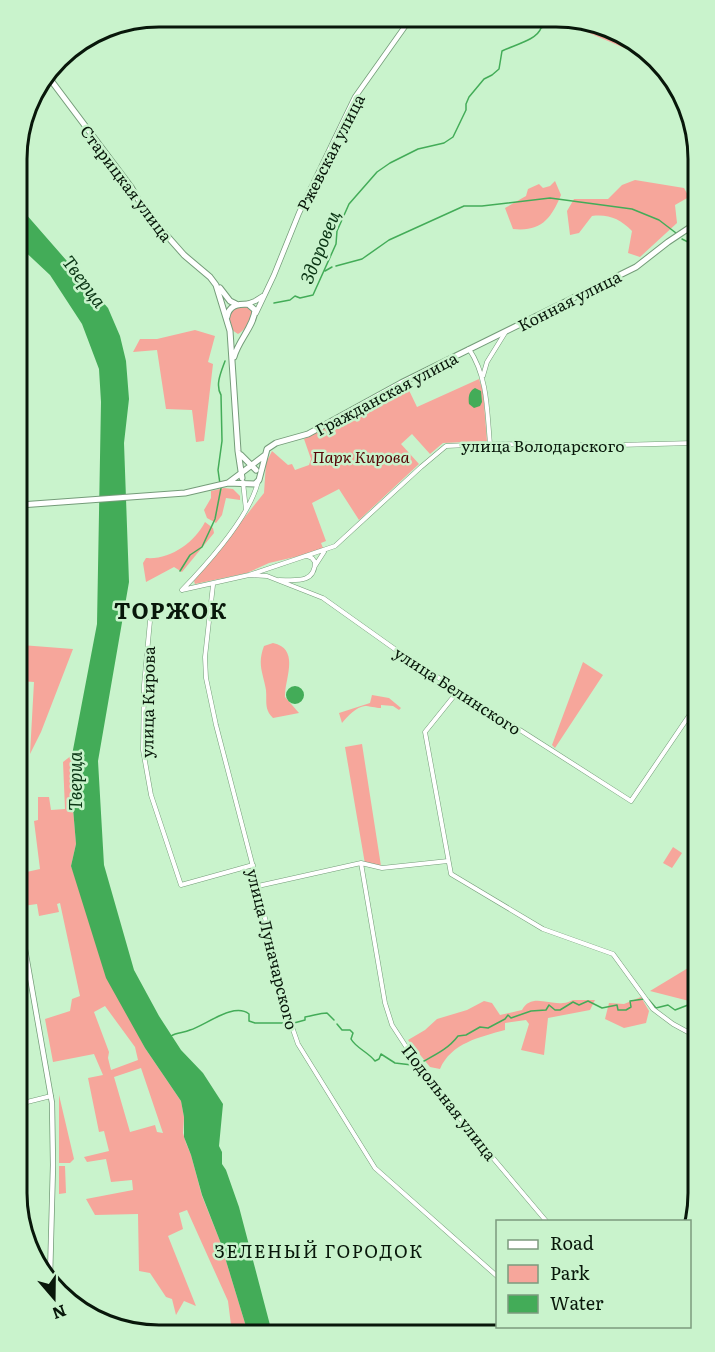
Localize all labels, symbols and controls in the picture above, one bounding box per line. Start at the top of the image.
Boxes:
street label: Ржевская улица [290,89,370,215]
street label: Старицкая улица [75,120,179,247]
water label: Здоровец [292,206,346,288]
water label: Тверца [56,249,114,313]
street label: Конная улица [513,263,625,336]
street label: Гражданская улица [310,345,462,441]
street label: улица Володарского [461,433,625,457]
park label: Парк Кирова [312,444,411,468]
district label: ТОРЖОК [114,593,228,626]
street label: улица Белинского [390,640,526,740]
street label: улица Кирова [134,646,160,758]
water label: Тверца [61,751,88,811]
street label: улица Луначарского [241,866,305,1032]
street label: Подольная улица [397,1039,503,1166]
legend [496,1220,691,1328]
text: Road [550,1229,594,1256]
district label: ЗЕЛЕНЫЙ ГОРОДОК [214,1237,424,1264]
text: Park [550,1259,591,1286]
north arrow [24,1268,84,1328]
text: Water [550,1289,604,1316]
text: N [49,1299,70,1327]

